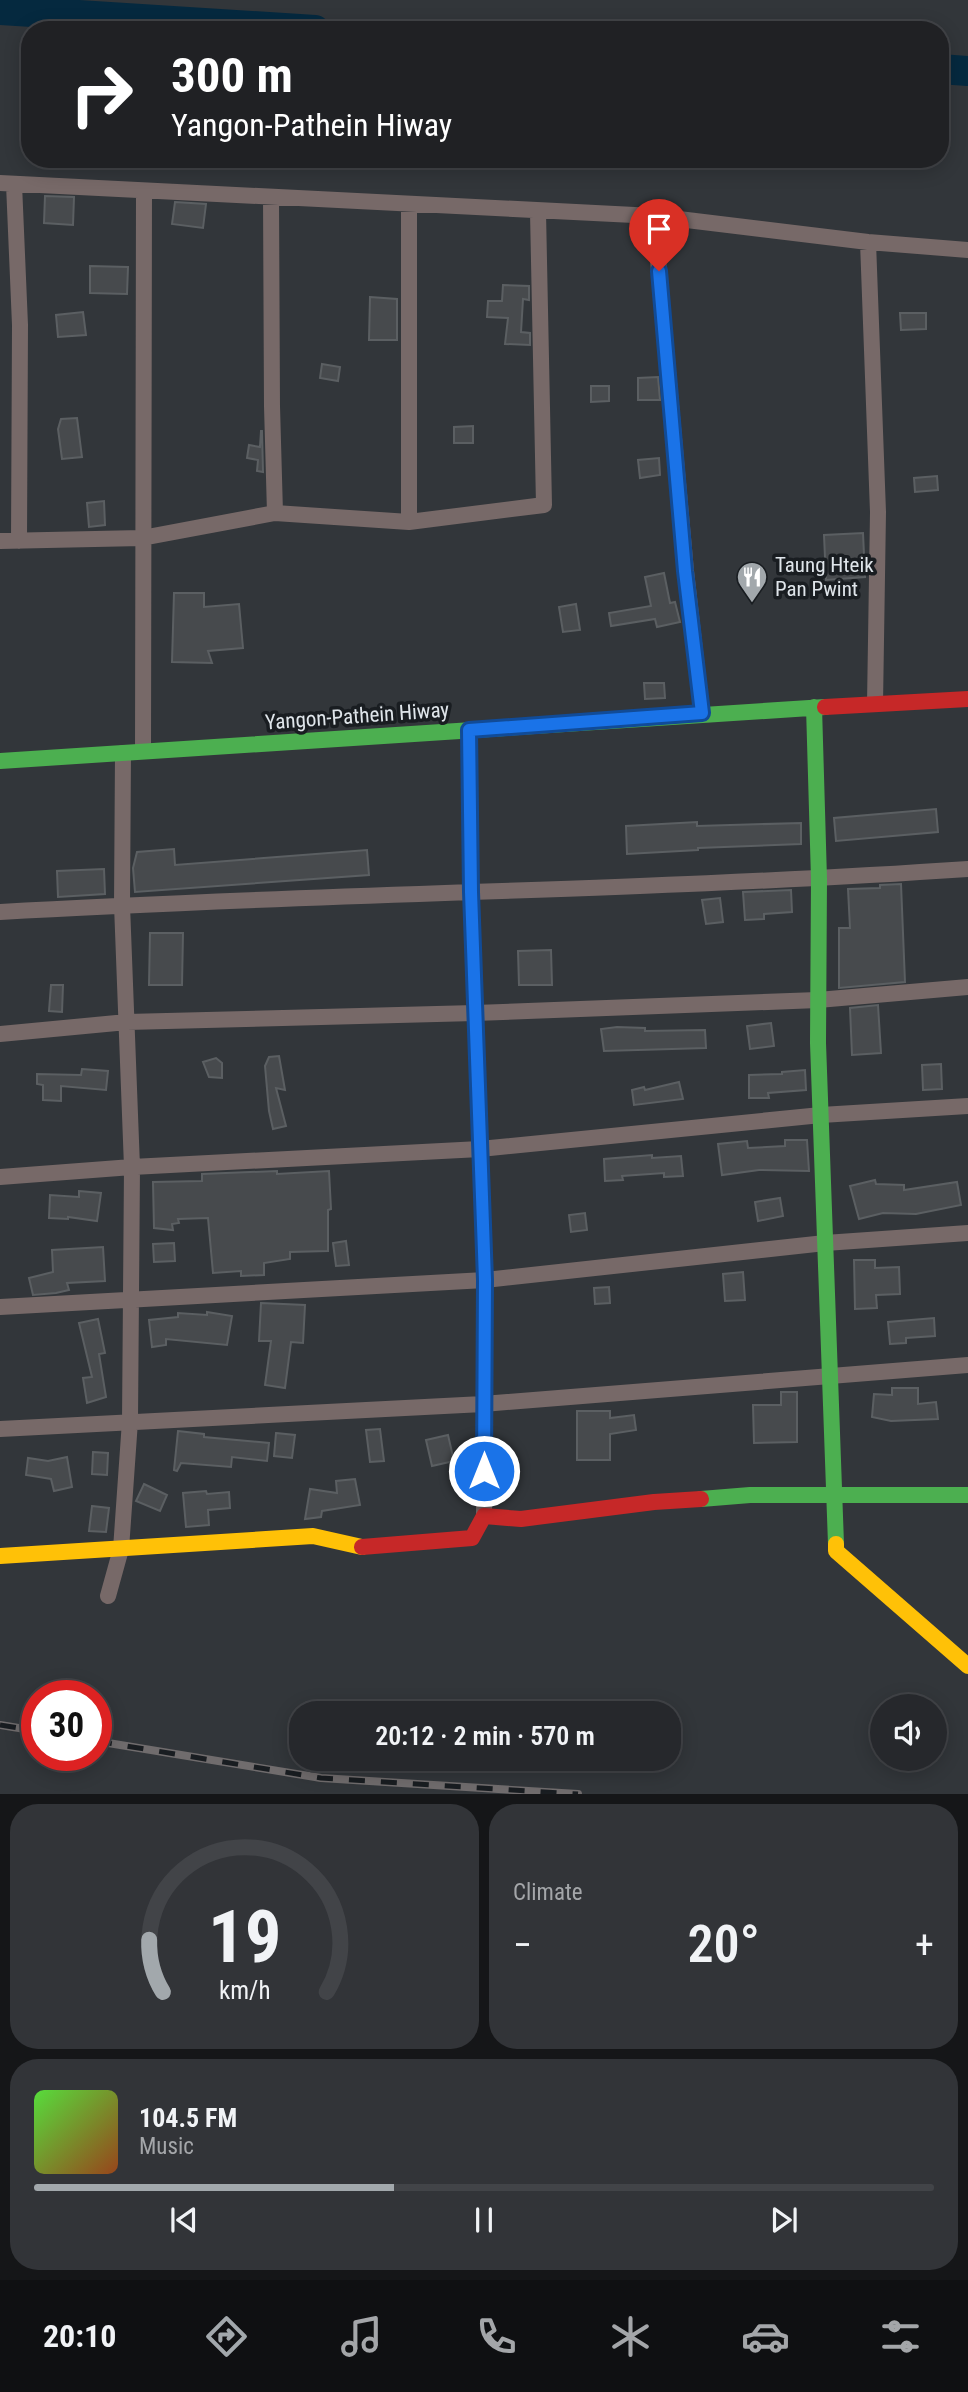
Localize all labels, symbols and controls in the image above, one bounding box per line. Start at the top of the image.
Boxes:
text: 300 m [171,47,293,104]
icon: right [56,49,147,140]
text: Yangon-Pathein Hiway [171,106,452,144]
pin [629,199,689,271]
icon: arrive [640,210,678,248]
place label: Taung Hteik Pan Pwint [775,553,874,601]
restaurant icon: Taung Hteik Pan Pwint [735,560,769,604]
street label: Yangon-Pathein Hiway [264,698,450,734]
position arrow [447,1434,521,1508]
speed limit sign: 30 [21,1680,112,1771]
map controls [870,1694,947,1771]
button: sound [870,1694,947,1771]
text: 20:12 · 2 min · 570 m [375,1721,595,1751]
text: Climate [513,1879,583,1906]
text: 19 [208,1895,281,1981]
text: 20° [687,1914,760,1975]
text: − [513,1923,532,1967]
text: + [915,1923,934,1967]
text: km/h [219,1976,270,2005]
text: 104.5 FM [139,2103,237,2133]
text: Music [139,2133,194,2160]
icon: previous [165,2201,203,2239]
icon: pause [465,2201,503,2239]
icon: next [765,2201,803,2239]
icon: directions [202,2312,251,2361]
icon: music [337,2312,386,2361]
icon: phone [472,2312,521,2361]
icon: climate [606,2312,655,2361]
icon: car [741,2312,790,2361]
icon: filters [876,2312,925,2361]
text: 20:10 [43,2317,116,2355]

